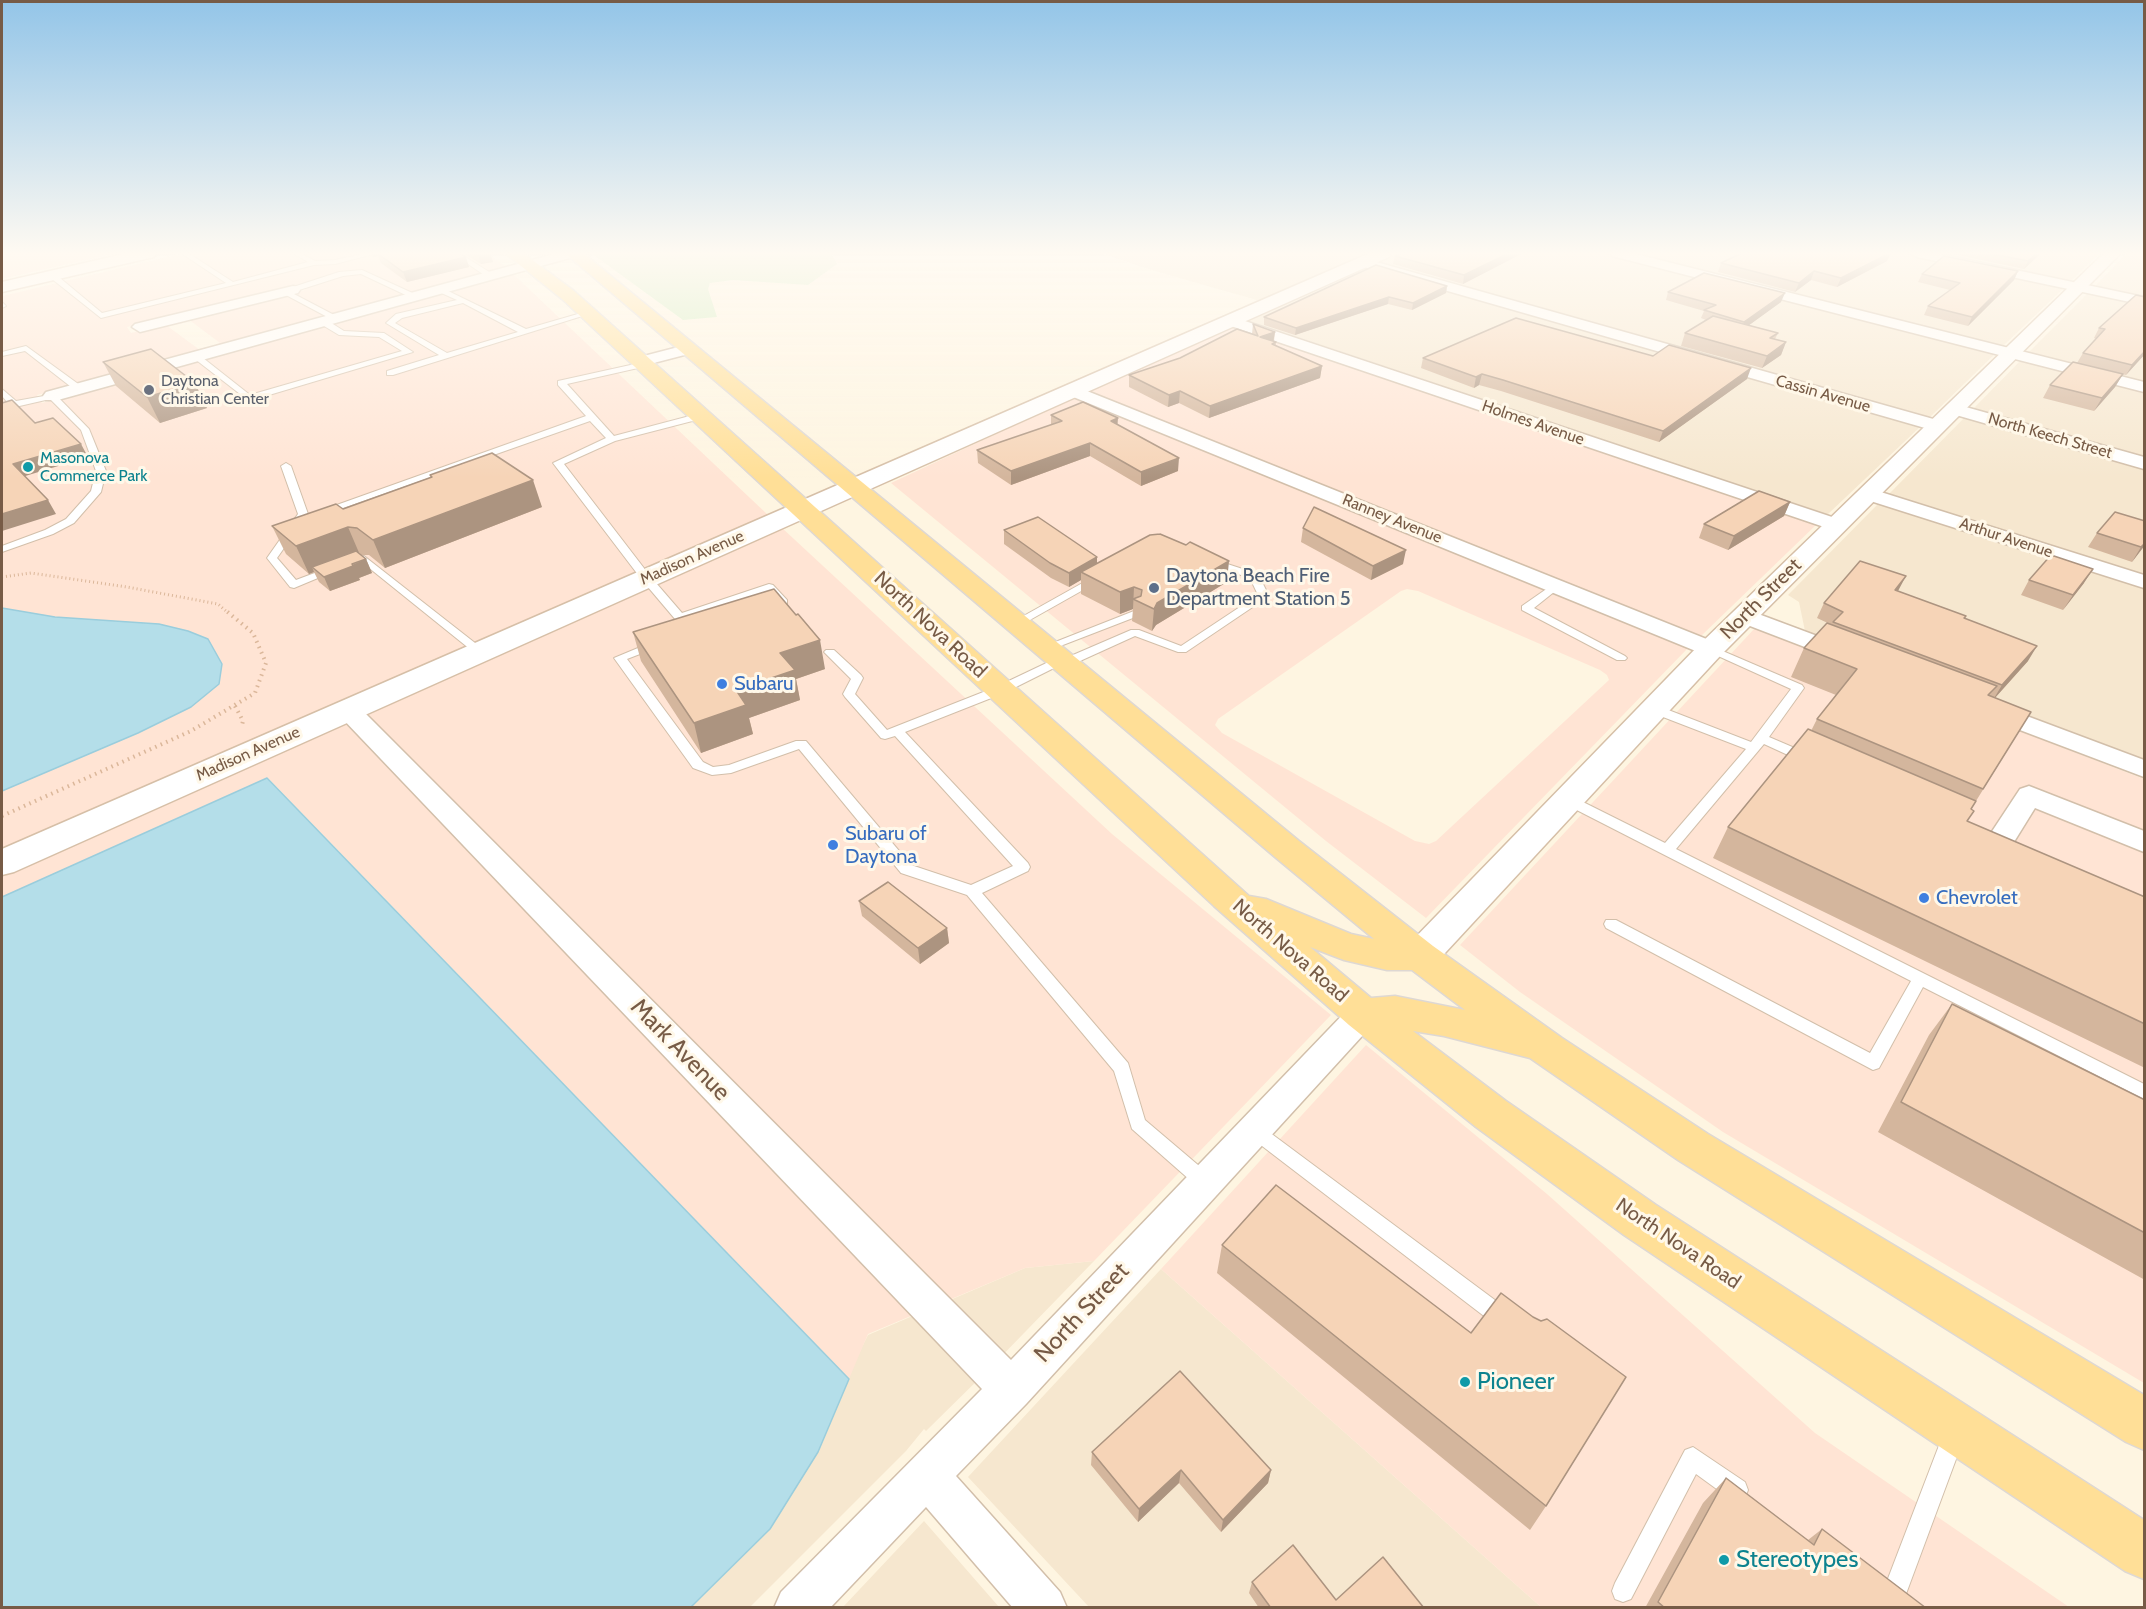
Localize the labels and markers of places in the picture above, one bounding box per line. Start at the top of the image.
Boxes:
place label: Daytona Christian Center [161,371,269,409]
marker: Daytona Christian Center [142,383,156,397]
place label: Masonova Commerce Park [40,448,147,486]
marker: Masonova Commerce Park [21,460,35,474]
place label: Daytona Beach Fire Department Station 5 [1166,564,1350,611]
marker: Daytona Beach Fire Department Station 5 [1147,581,1161,595]
place label: Subaru [734,672,794,696]
marker: Subaru [715,677,729,691]
place label: Subaru of Daytona [845,822,927,869]
marker: Subaru of Daytona [826,838,840,852]
place label: Chevrolet [1936,886,2018,910]
marker: Chevrolet [1917,891,1931,905]
place label: Pioneer [1477,1368,1554,1396]
marker: Pioneer [1458,1375,1472,1389]
place label: Stereotypes [1736,1546,1858,1574]
marker: Stereotypes [1717,1553,1731,1567]

